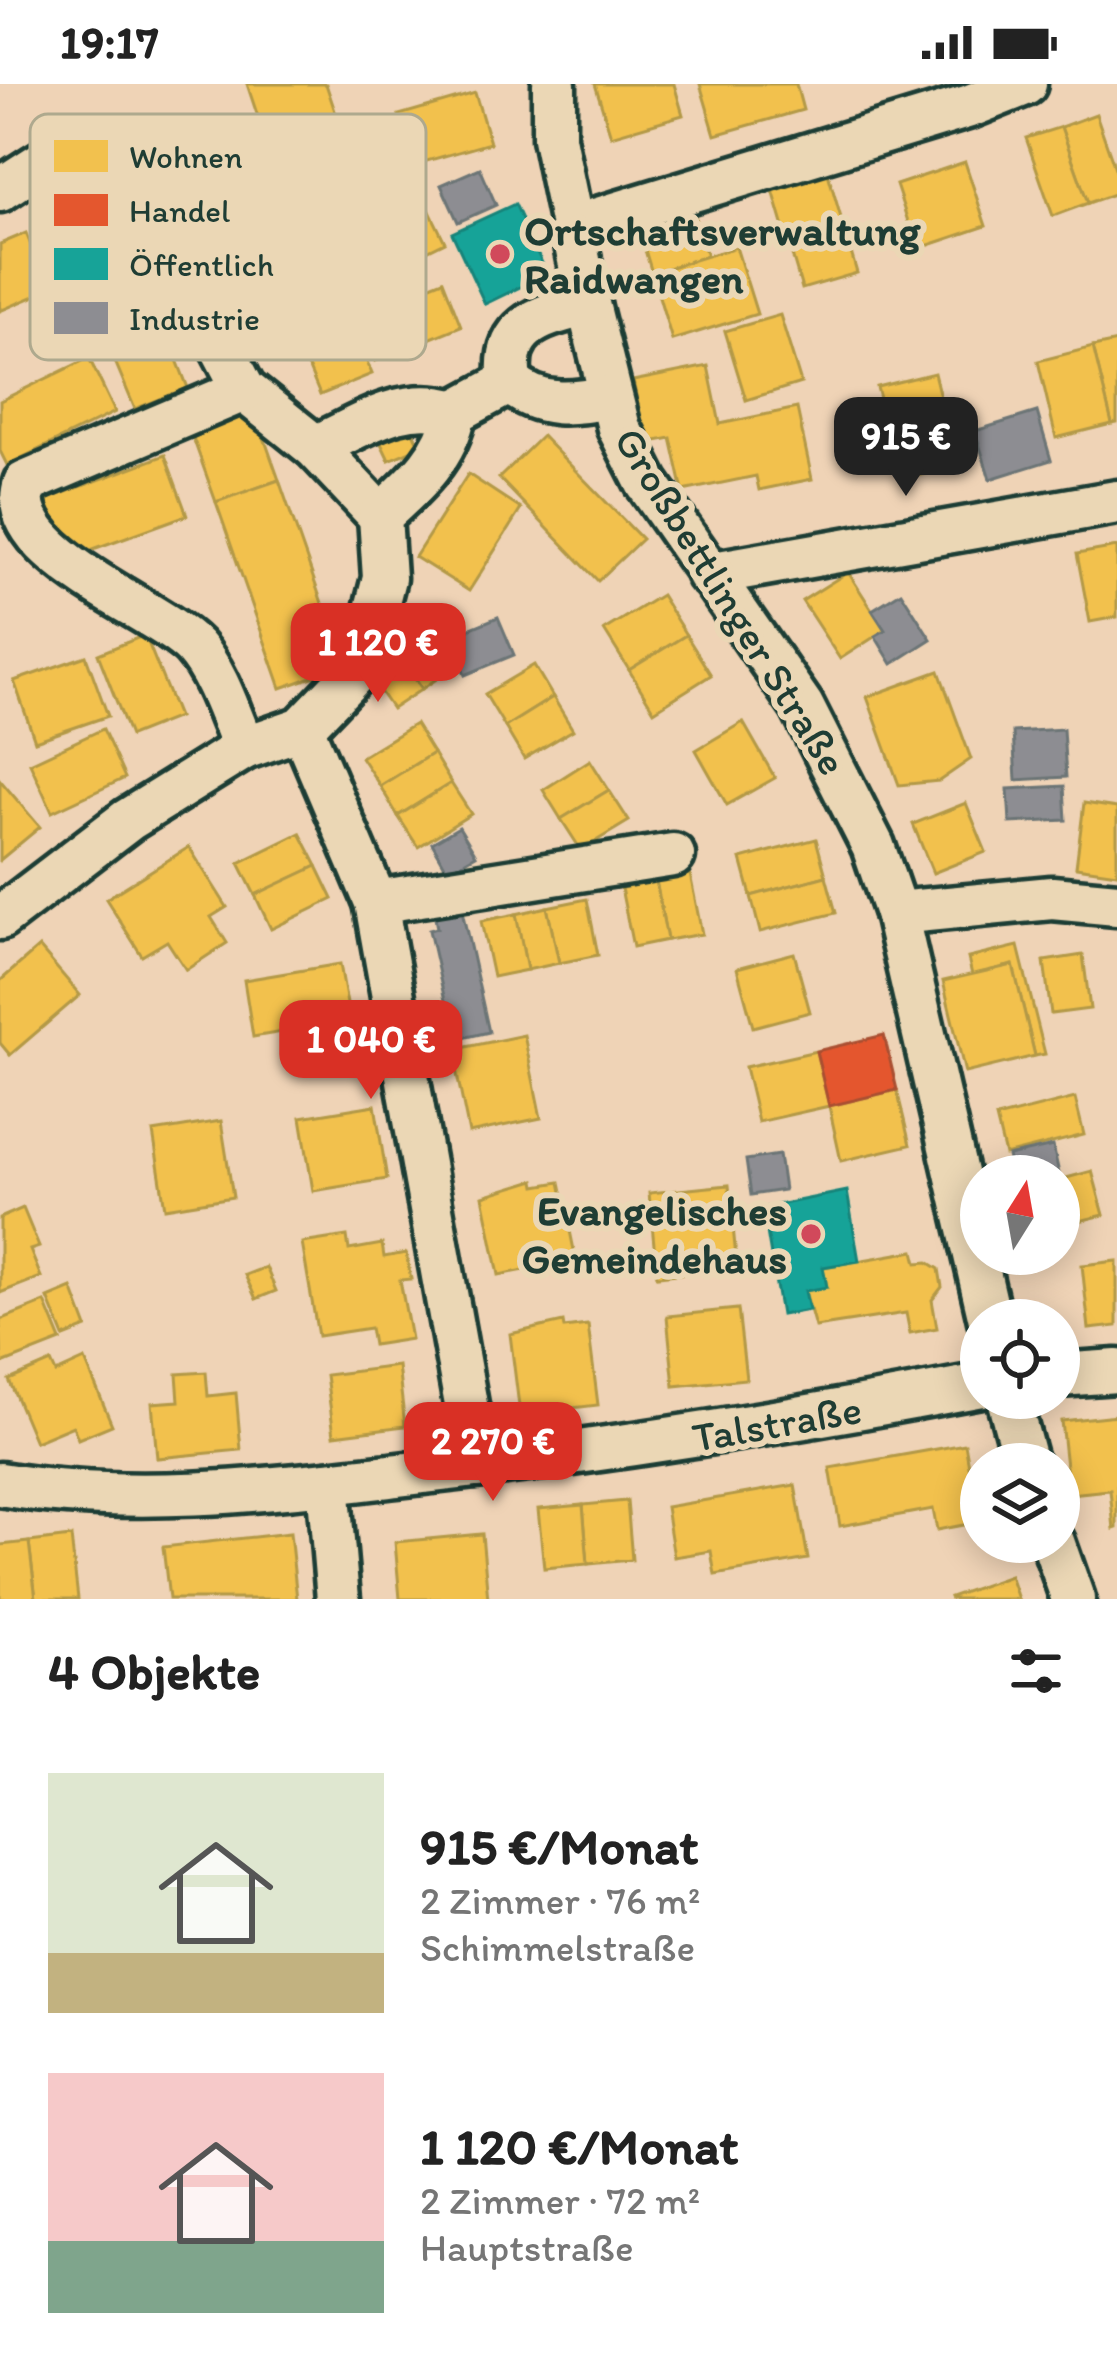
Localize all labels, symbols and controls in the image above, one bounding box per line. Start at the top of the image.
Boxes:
text: 19:17 [60,15,159,69]
legend [30,114,426,360]
text: Wohnen [129,137,243,176]
text: Handel [129,191,230,230]
place label: Ortschaftsverwaltung Raidwangen [524,205,921,304]
marker: Ortschaftsverwaltung Raidwangen [487,241,513,267]
text: Öffentlich [129,245,274,284]
text: Industrie [129,299,260,338]
pin: 915 € [822,397,990,499]
text: 915 € [861,412,951,459]
street label: Großbettlinger Straße [603,418,859,784]
pin: 1 120 € [267,603,489,705]
text: 1 120 € [318,618,438,665]
pin: 1 040 € [260,1000,482,1102]
text: 1 040 € [306,1015,436,1062]
north arrow [960,1155,1080,1275]
map controls [960,1155,1080,1563]
place label: Evangelisches Gemeindehaus [521,1185,787,1284]
marker: Evangelisches Gemeindehaus [798,1221,824,1247]
button: locate [960,1299,1080,1419]
street label: Talstraße [688,1383,866,1463]
pin: 2 270 € [382,1402,604,1504]
text: 2 270 € [431,1417,555,1464]
button: layers [960,1443,1080,1563]
icon: filters [1003,1638,1069,1704]
text: 4 Objekte [48,1641,260,1702]
text: 915 €/Monat [420,1816,698,1877]
icon: home [144,1821,288,1965]
text: 2 Zimmer · 76 m² [420,1877,700,1924]
text: Schimmelstraße [420,1924,695,1971]
text: 1 120 €/Monat [420,2116,738,2177]
icon: home [144,2121,288,2265]
text: 2 Zimmer · 72 m² [420,2177,700,2224]
text: Hauptstraße [420,2224,634,2271]

